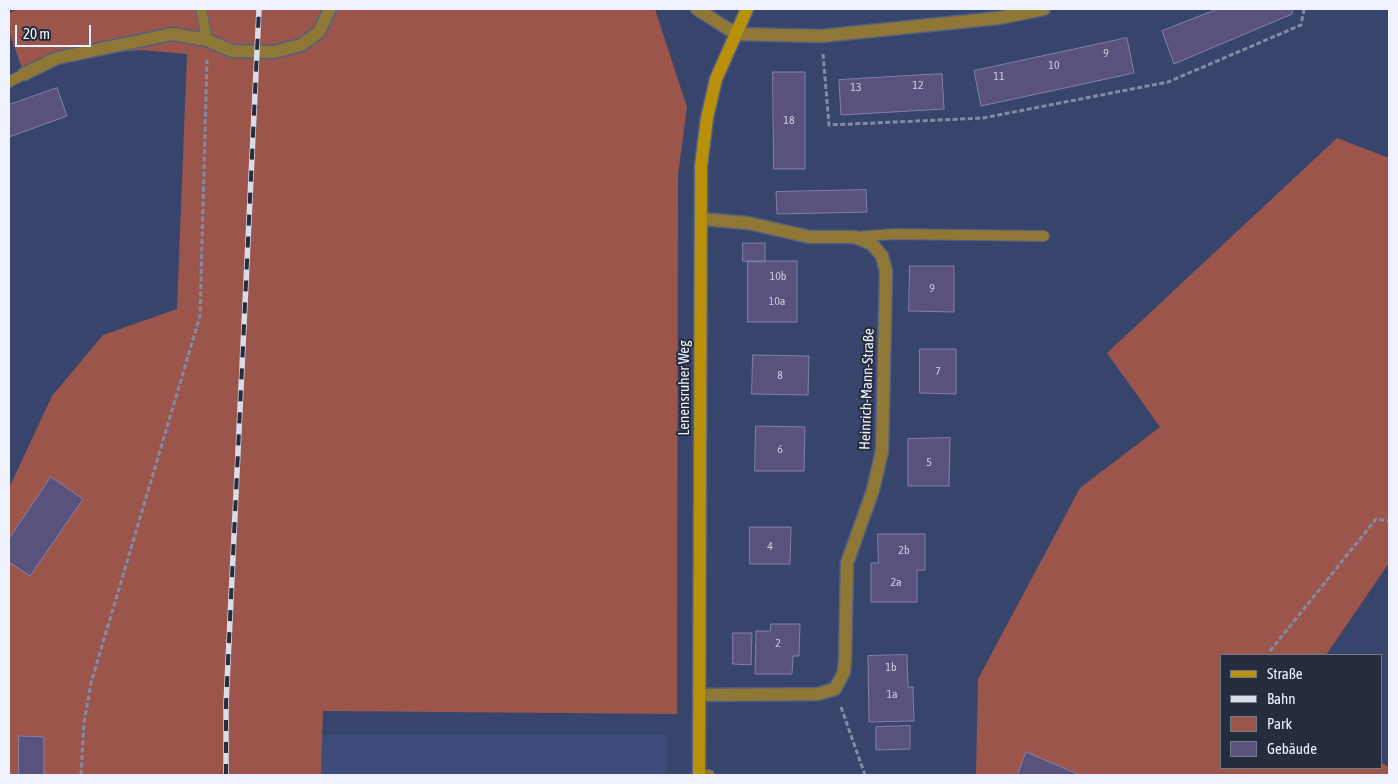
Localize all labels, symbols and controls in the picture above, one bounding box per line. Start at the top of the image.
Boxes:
scale bar [18,15,94,47]
text: 20 m [23,25,50,42]
house number: 9 [1103,46,1109,60]
house number: 10 [1048,58,1060,72]
house number: 11 [993,69,1005,83]
house number: 12 [912,78,924,92]
house number: 13 [850,80,862,94]
house number: 18 [783,113,795,127]
house number: 10b [770,269,786,283]
house number: 9 [929,281,935,295]
house number: 10a [769,294,785,308]
street label: Heinrich-Mann-Straße [856,328,878,450]
street label: Lenensruher Weg [675,340,693,436]
house number: 7 [935,364,941,378]
house number: 8 [777,368,783,382]
house number: 6 [777,442,783,456]
house number: 5 [926,455,932,469]
house number: 4 [767,539,773,553]
house number: 2b [898,543,910,557]
house number: 2a [890,575,902,589]
house number: 2 [775,636,781,650]
legend [1220,654,1383,769]
house number: 1b [885,660,897,674]
text: Straße [1267,665,1303,682]
house number: 1a [886,687,898,701]
text: Bahn [1267,690,1296,707]
text: Park [1267,715,1292,732]
text: Gebäude [1267,740,1317,757]

